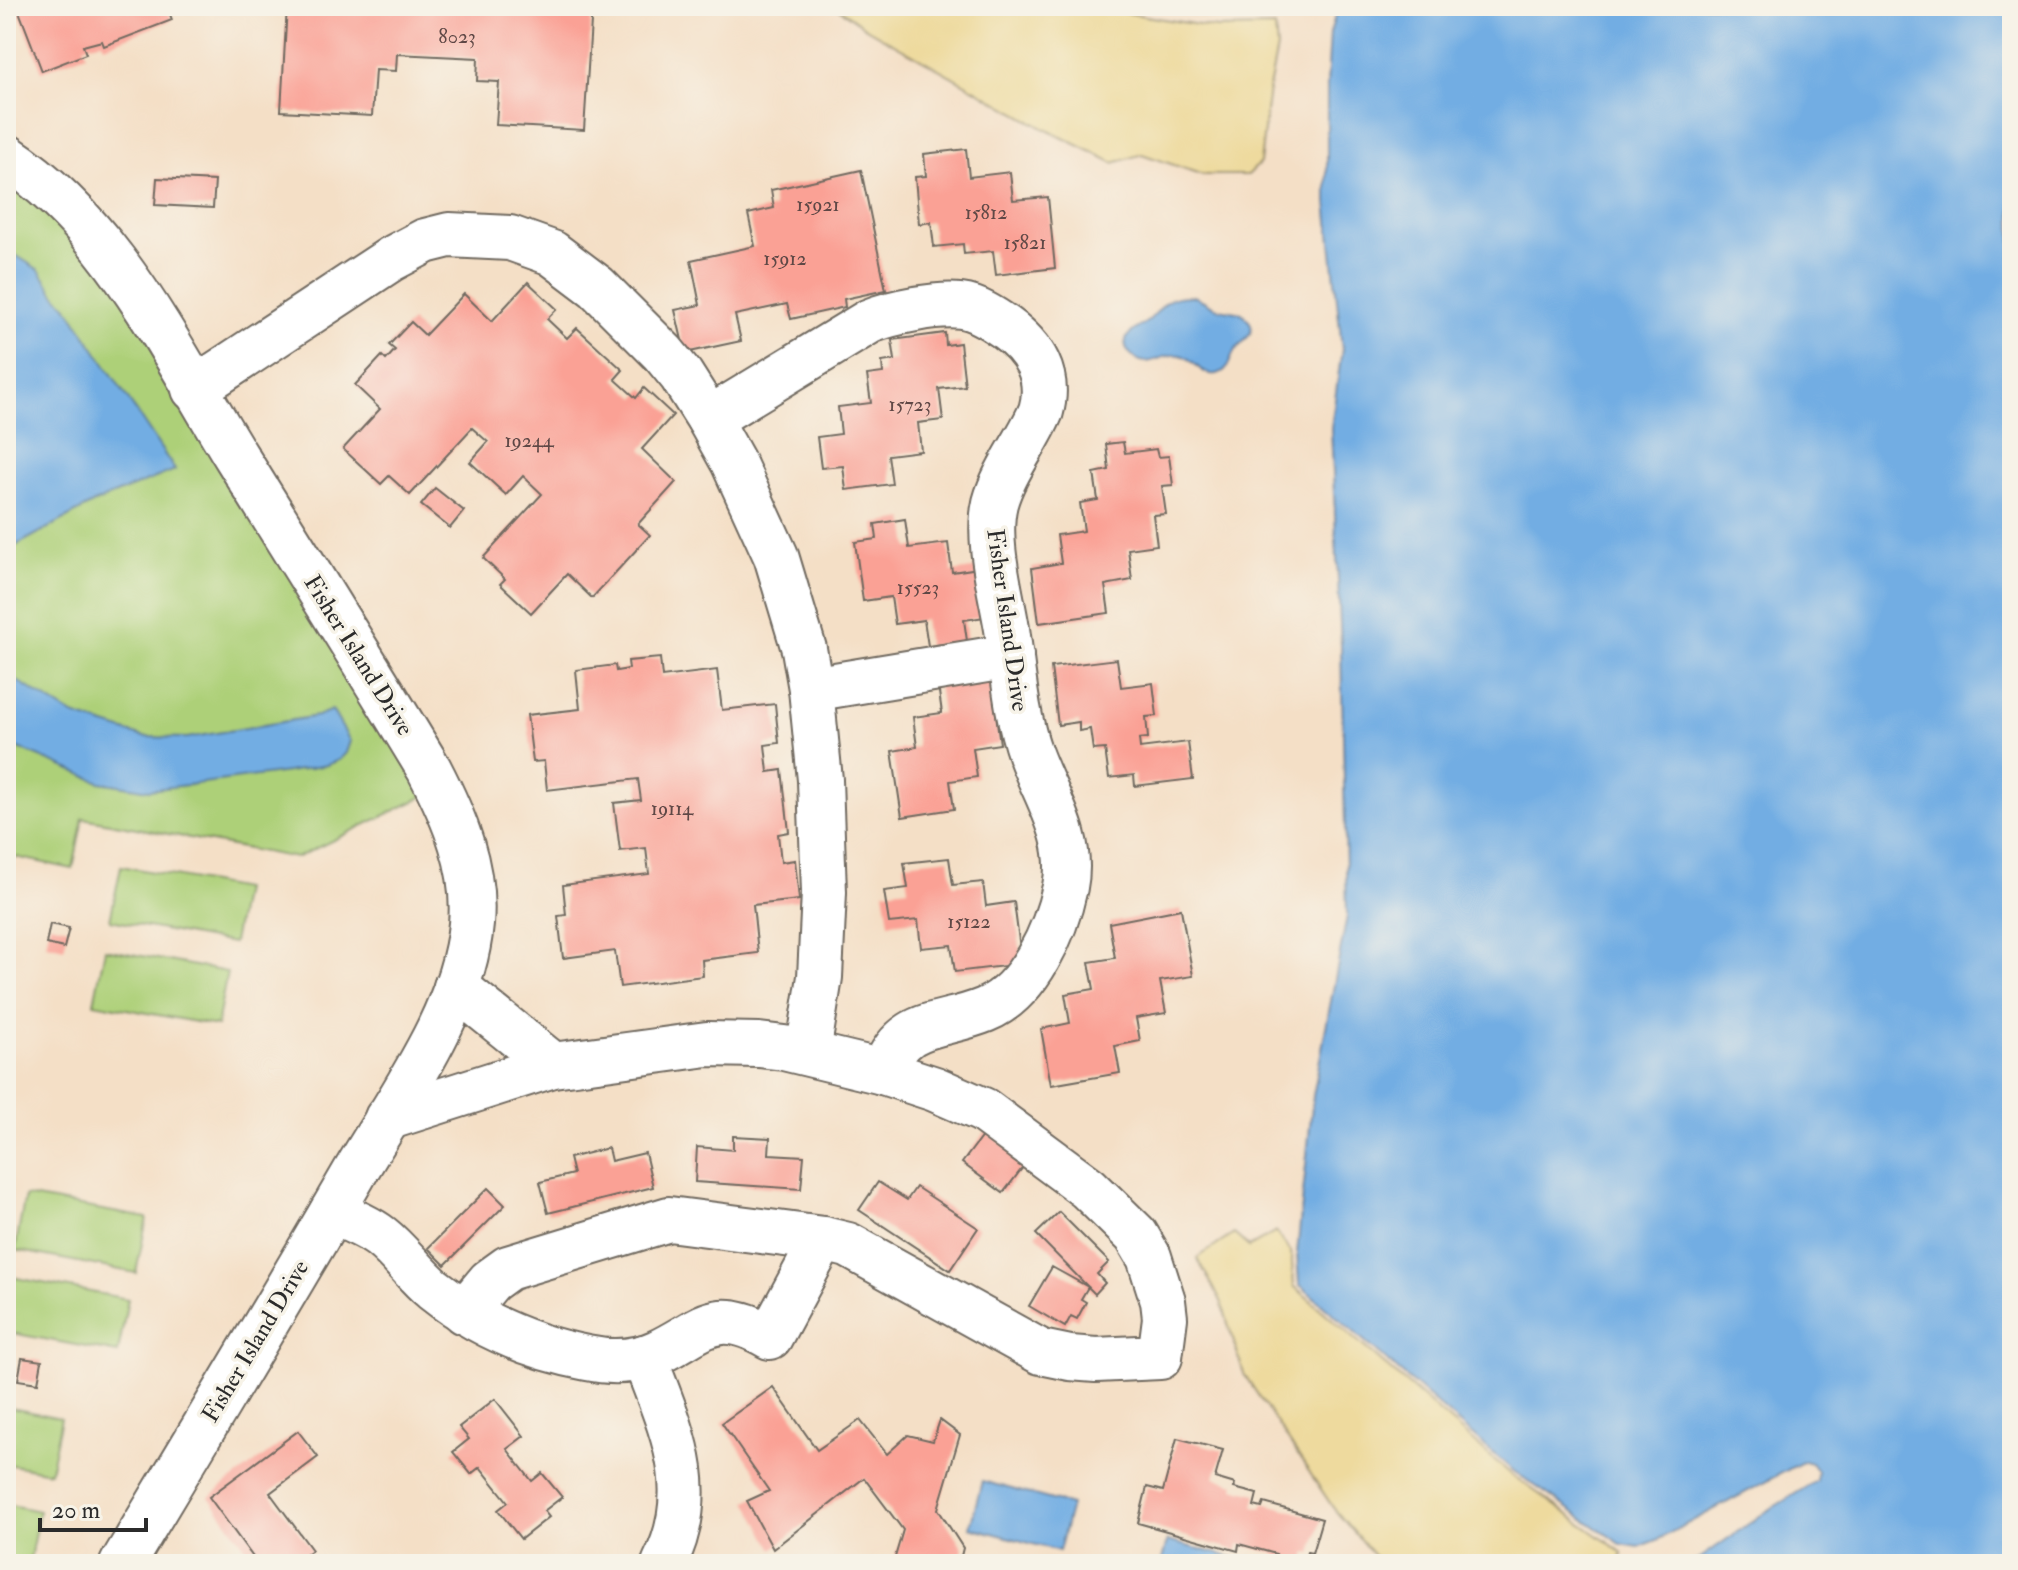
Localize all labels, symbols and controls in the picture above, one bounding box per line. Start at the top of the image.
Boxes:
house number: 8023 [438,24,476,49]
house number: 15921 [796,192,840,217]
house number: 15812 [965,200,1007,225]
house number: 15821 [1004,230,1046,255]
house number: 15912 [763,246,807,271]
house number: 15723 [889,392,931,417]
house number: 19244 [504,428,555,453]
street label: Fisher Island Drive [979,527,1036,713]
street label: Fisher Island Drive [297,569,420,741]
house number: 15523 [897,575,939,600]
house number: 19114 [651,796,694,821]
house number: 15122 [947,909,991,934]
street label: Fisher Island Drive [195,1254,316,1428]
scale bar [40,1482,146,1532]
text: 20 m [52,1495,101,1526]

